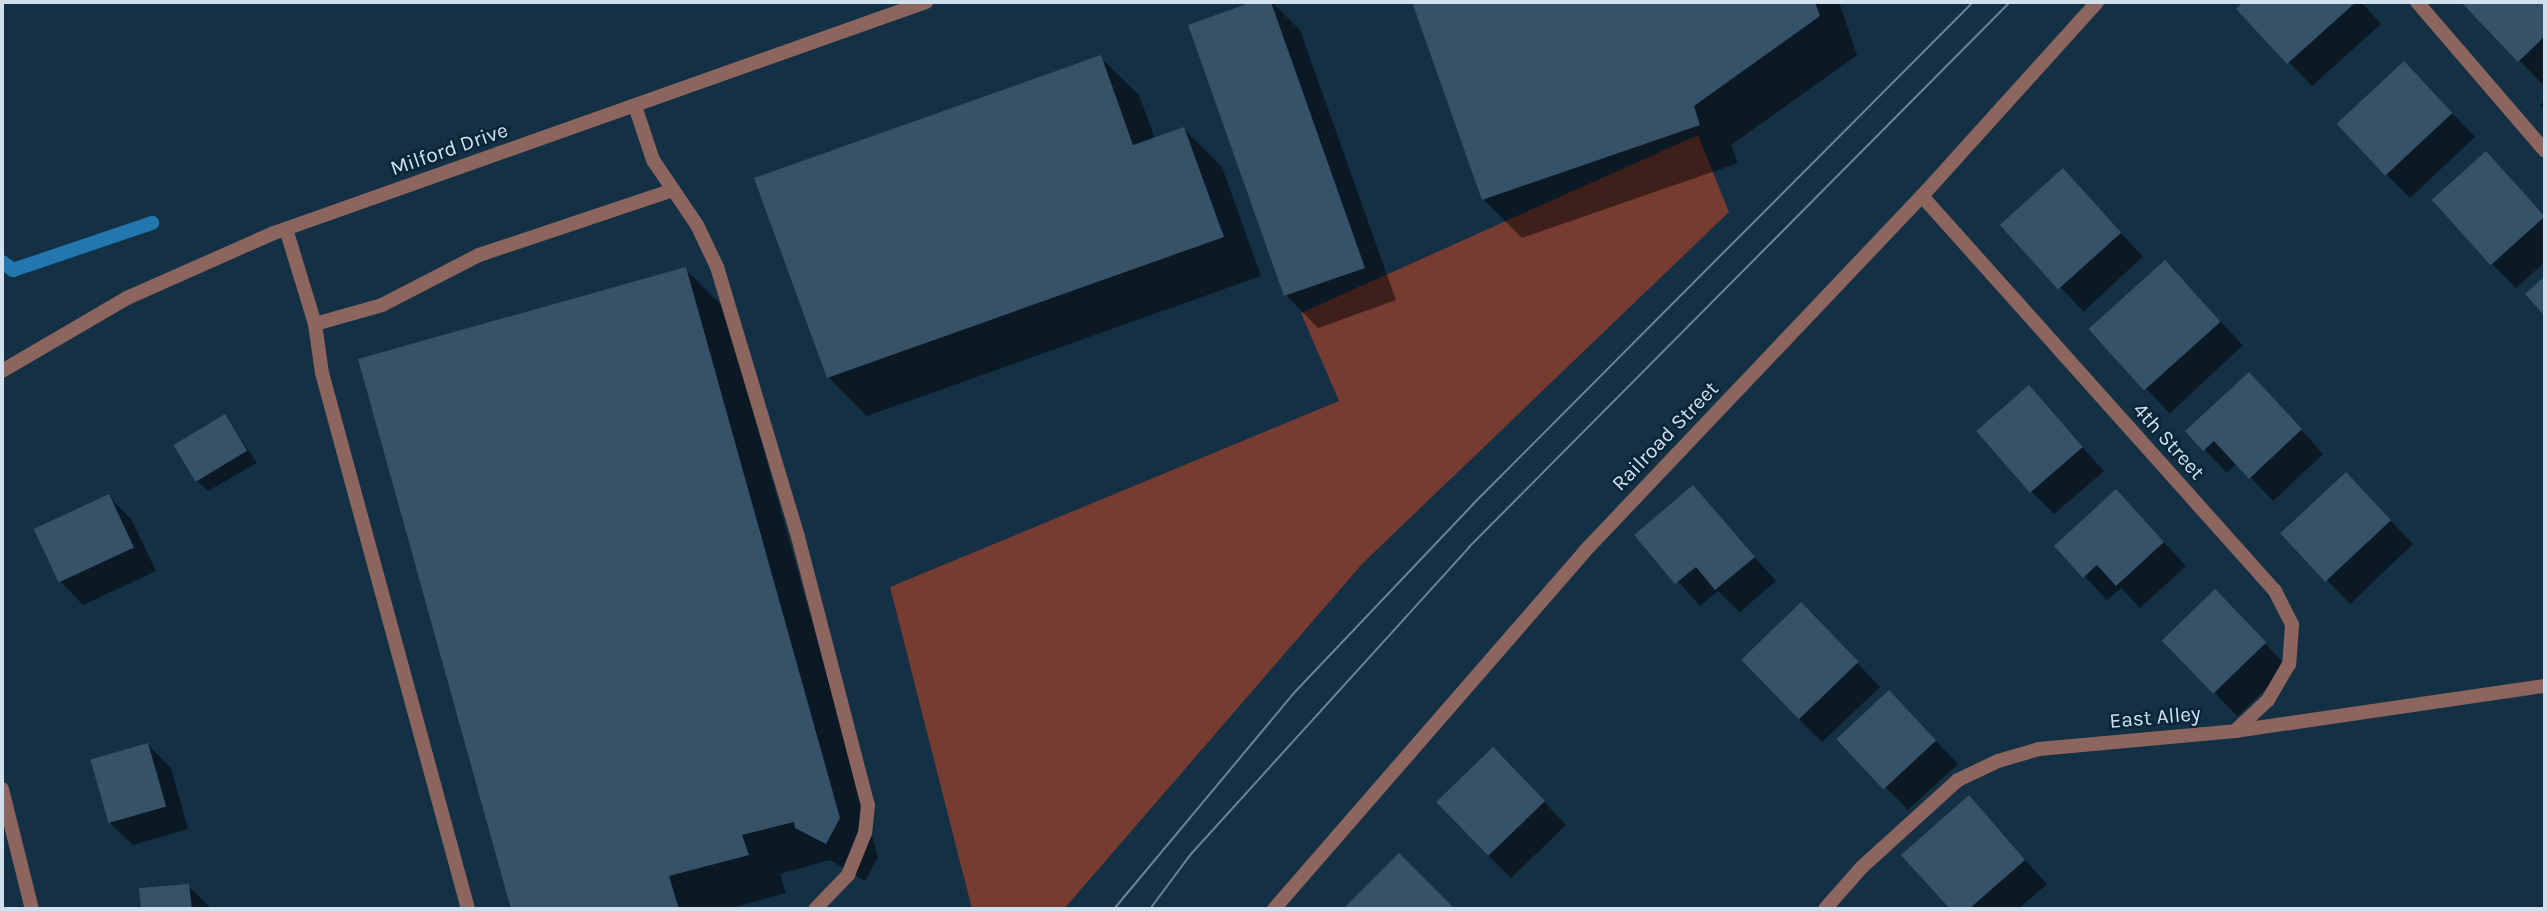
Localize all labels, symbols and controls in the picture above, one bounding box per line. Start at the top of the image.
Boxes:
street label: Milford Drive [387,117,511,181]
street label: Railroad Street [1607,376,1723,496]
street label: 4th Street [2128,397,2210,485]
street label: East Alley [2108,700,2202,734]

